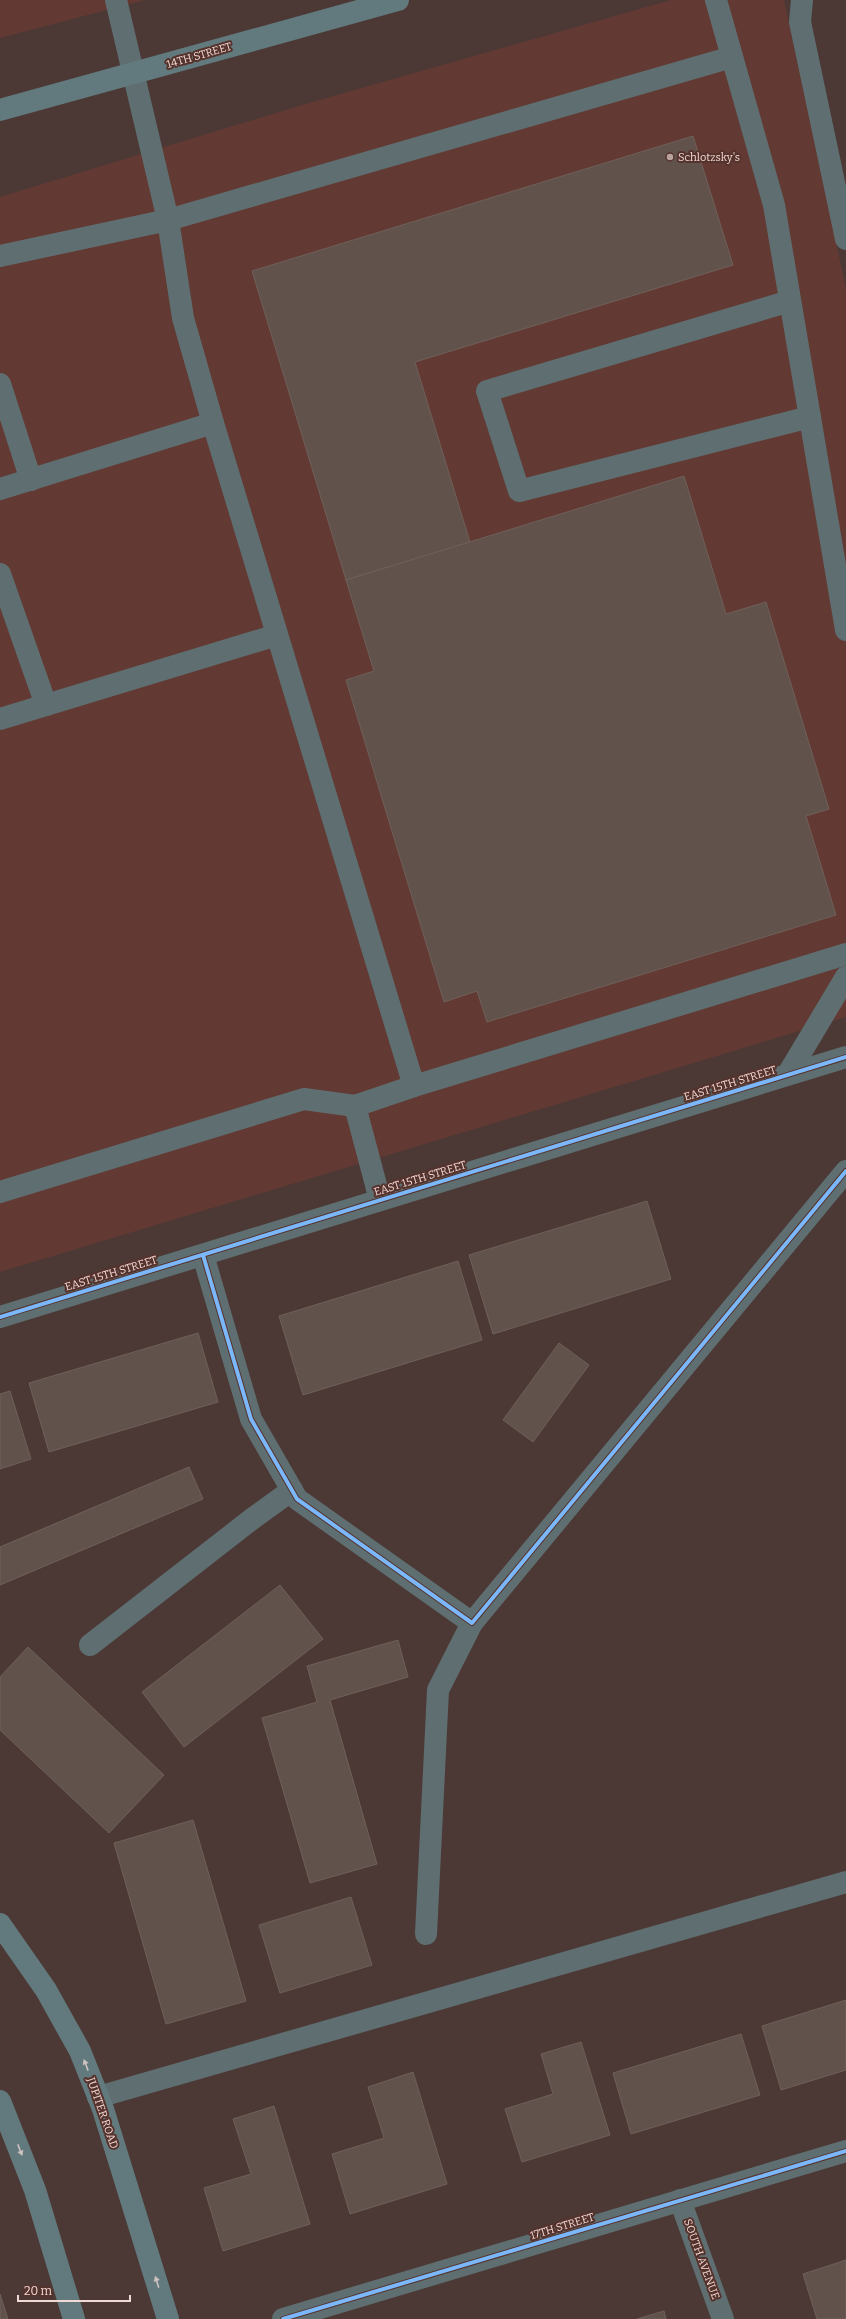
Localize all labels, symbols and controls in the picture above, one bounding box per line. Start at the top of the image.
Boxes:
street label: 14TH STREET [165,40,234,71]
place label: Schlotzsky's [678,151,740,164]
marker: Schlotzsky's [665,152,675,162]
street label: EAST 15TH STREET [682,1063,778,1104]
street label: EAST 15TH STREET [372,1158,468,1199]
street label: EAST 15TH STREET [63,1253,159,1294]
one-way arrow [82,2059,88,2071]
street label: JUPITER ROAD [84,2075,121,2151]
one-way arrow [17,2144,23,2156]
street label: 17TH STREET [529,2210,596,2242]
street label: SOUTH AVENUE [681,2217,722,2301]
one-way arrow [154,2275,160,2287]
scale bar [18,2277,130,2303]
text: 20 m [24,2284,53,2298]

